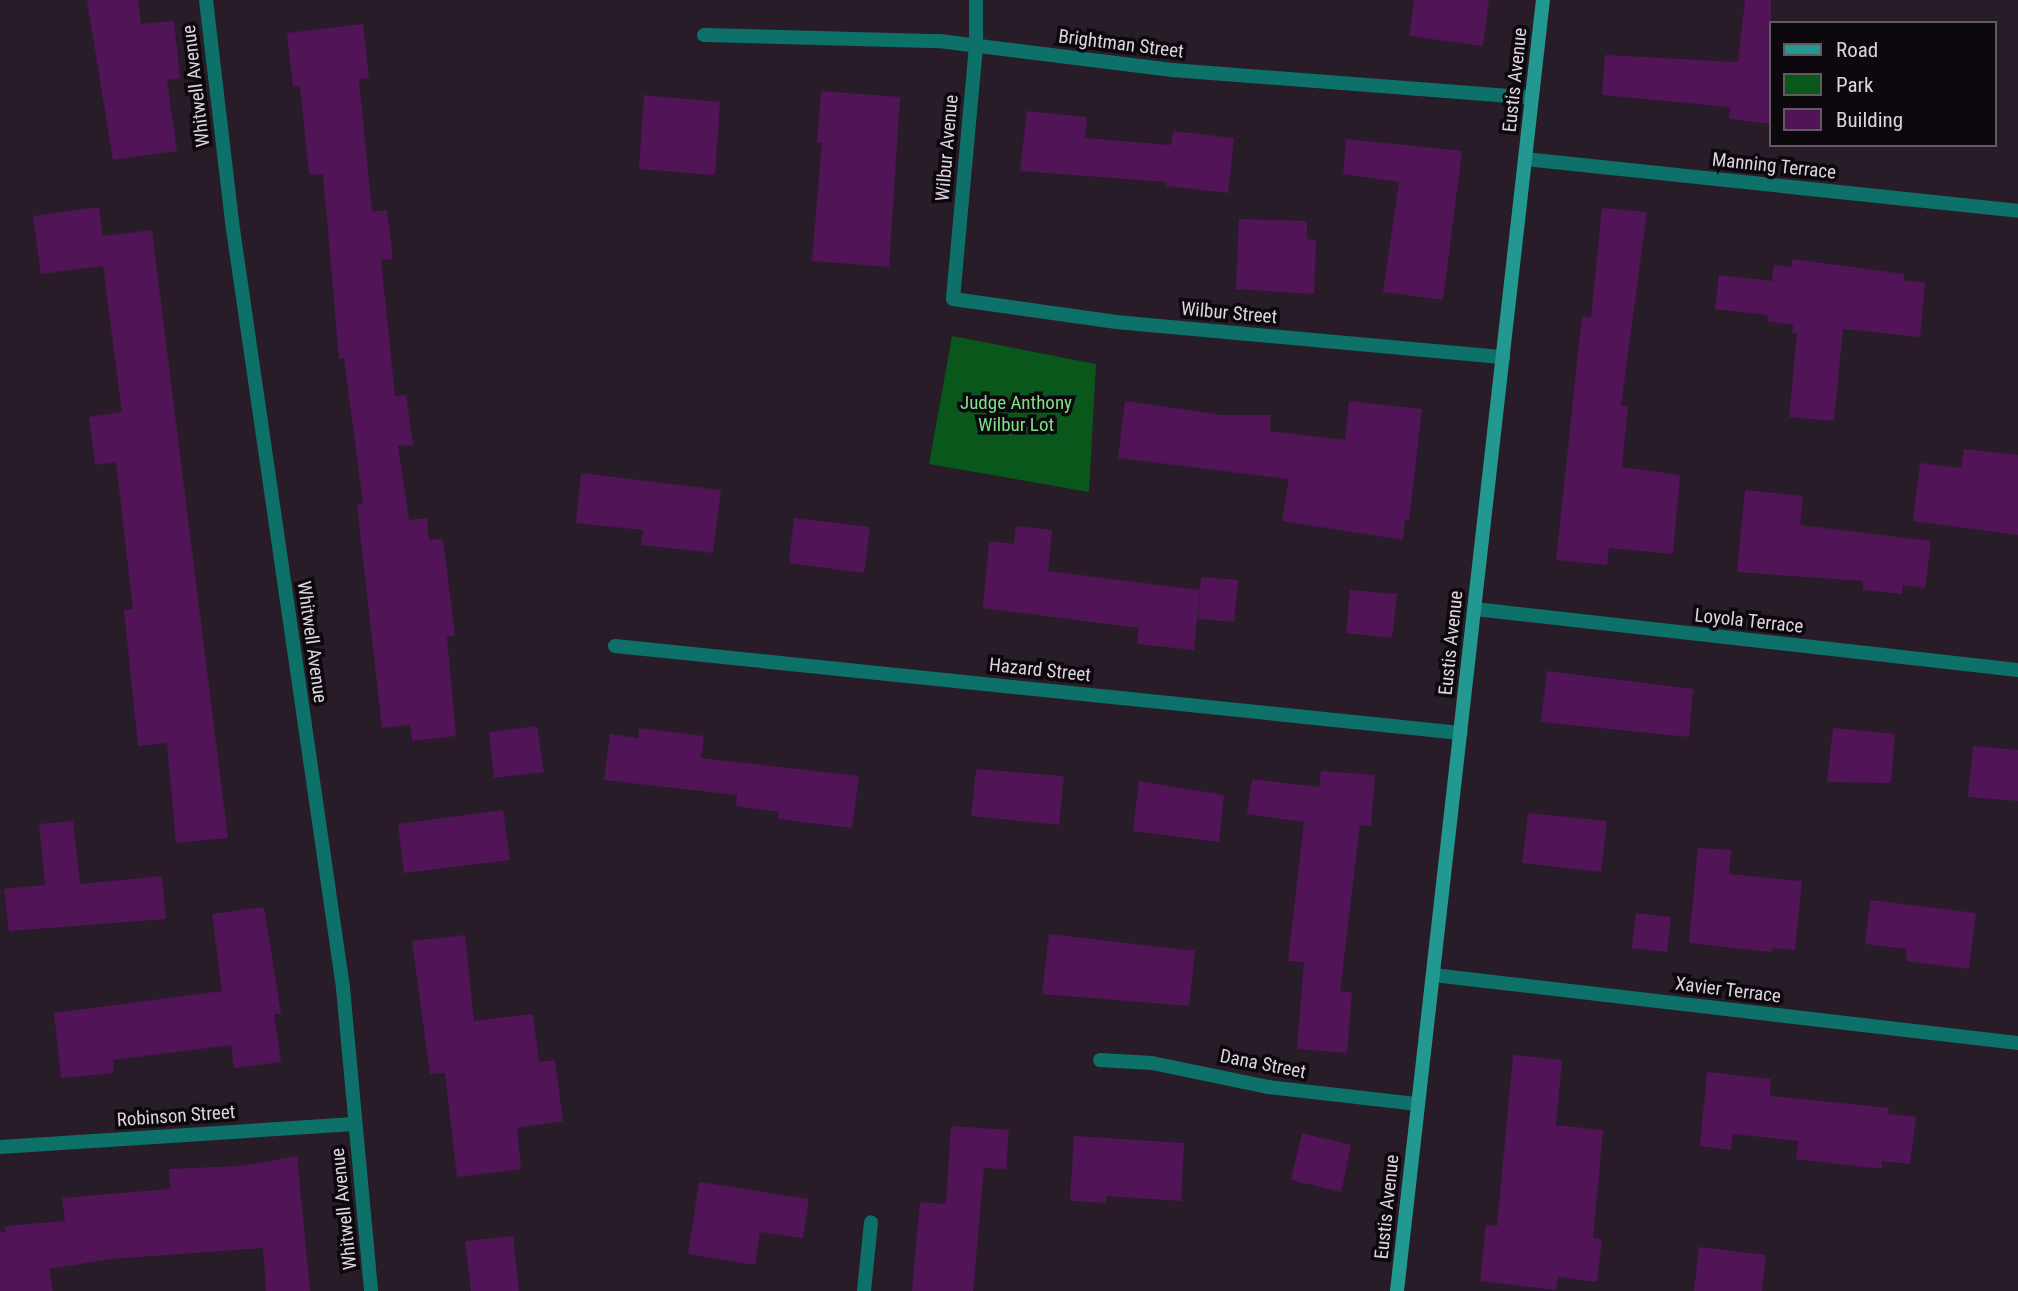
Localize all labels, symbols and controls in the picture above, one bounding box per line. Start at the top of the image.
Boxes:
legend [1770,21,1997,147]
street label: Whitwell Avenue [177,24,215,148]
street label: Brightman Street [1057,25,1185,63]
street label: Eustis Avenue [1498,27,1532,133]
text: Road [1836,38,1878,62]
text: Park [1836,73,1873,97]
street label: Wilbur Avenue [931,94,963,202]
text: Building [1836,108,1903,132]
street label: Manning Terrace [1711,148,1837,184]
street label: Wilbur Street [1180,297,1278,329]
park label: Judge Anthony Wilbur Lot [960,392,1072,436]
street label: Whitwell Avenue [292,580,332,704]
street label: Eustis Avenue [1434,590,1468,696]
street label: Loyola Terrace [1693,604,1805,638]
street label: Hazard Street [988,653,1092,687]
street label: Xavier Terrace [1674,972,1782,1008]
street label: Dana Street [1218,1044,1308,1084]
street label: Robinson Street [116,1100,236,1132]
street label: Whitwell Avenue [326,1147,362,1271]
street label: Eustis Avenue [1370,1154,1404,1260]

